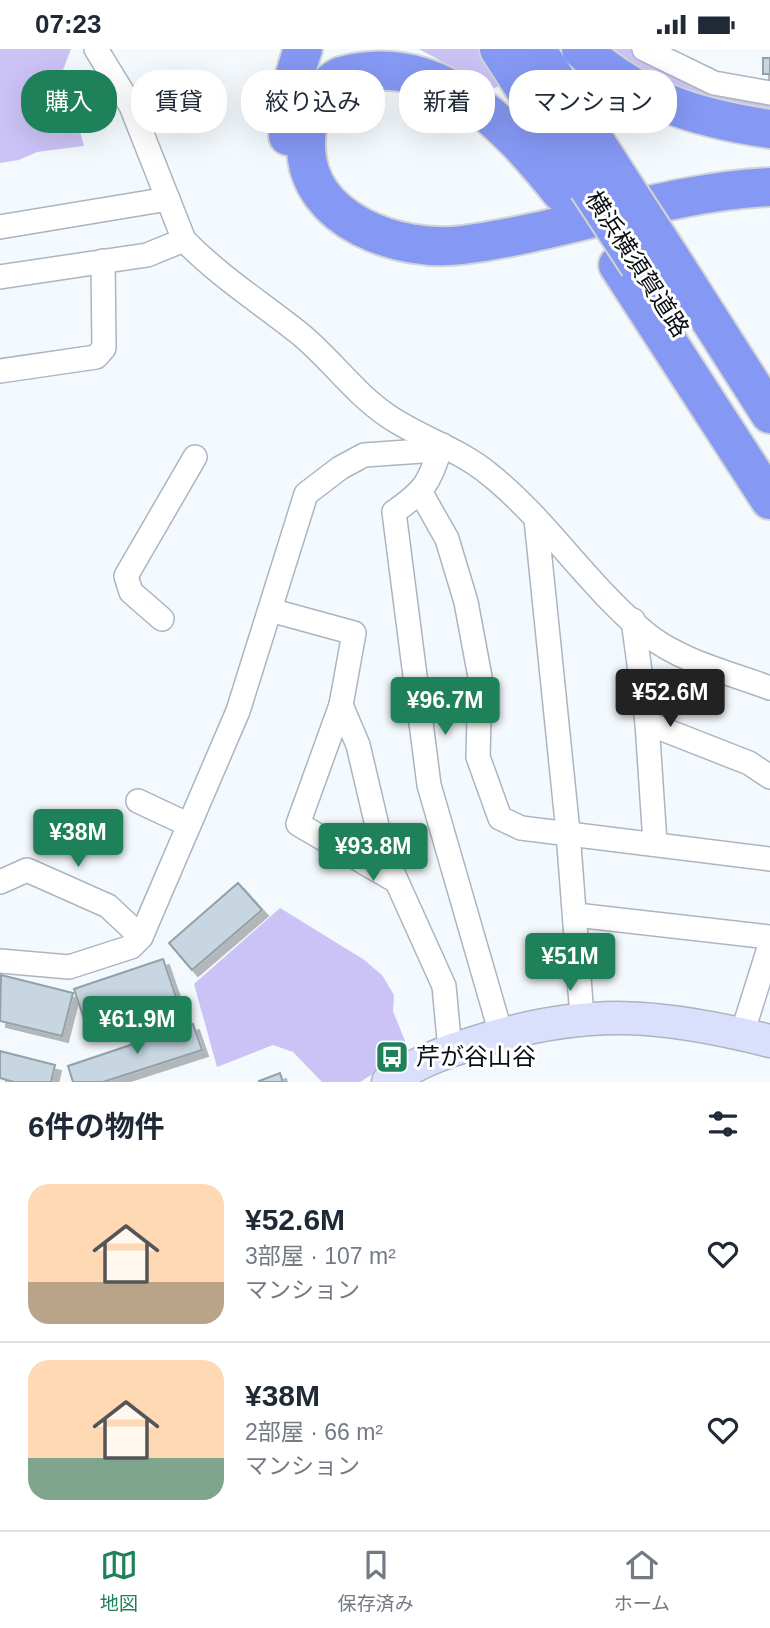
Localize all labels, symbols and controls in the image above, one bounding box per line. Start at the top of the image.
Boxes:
text: 07:23 [35,9,102,39]
chip: 購入 [21,70,117,133]
chip: 賃貸 [131,70,227,133]
chip: 絞り込み [241,70,385,133]
chip: 新着 [399,70,495,133]
chip: マンション [509,70,677,133]
street label: 横浜横須賀道路 [580,186,694,342]
pin: ¥52.6M [613,669,727,729]
pin: ¥96.7M [388,677,502,737]
text: ¥52.6M [632,679,708,705]
text: ¥96.7M [407,687,483,713]
pin: ¥38M [37,809,119,869]
text: ¥38M [49,819,107,845]
pin: ¥93.8M [316,823,430,883]
text: ¥93.8M [335,833,411,859]
pin: ¥51M [529,933,611,993]
text: ¥51M [541,943,599,969]
pin: ¥61.9M [80,997,194,1056]
text: ¥61.9M [99,1006,175,1032]
bus stop icon: 芹が谷山谷 [373,1038,411,1076]
place label: 芹が谷山谷 [416,1043,536,1070]
icon: filters [704,1105,742,1143]
text: 6件の物件 [28,1110,165,1143]
text: ¥52.6M [245,1203,345,1236]
icon: home [84,1212,168,1296]
icon: heart [704,1235,742,1273]
text: 3部屋 · 107 m² [245,1243,396,1269]
text: マンション [245,1277,360,1303]
text: ¥38M [245,1379,320,1412]
icon: home [84,1388,168,1472]
icon: heart [704,1411,742,1449]
text: 2部屋 · 66 m² [245,1419,383,1445]
text: マンション [245,1453,360,1479]
tab: 地図 [100,1546,138,1615]
tab: 保存済み [338,1546,414,1615]
tab: ホーム [614,1546,670,1615]

